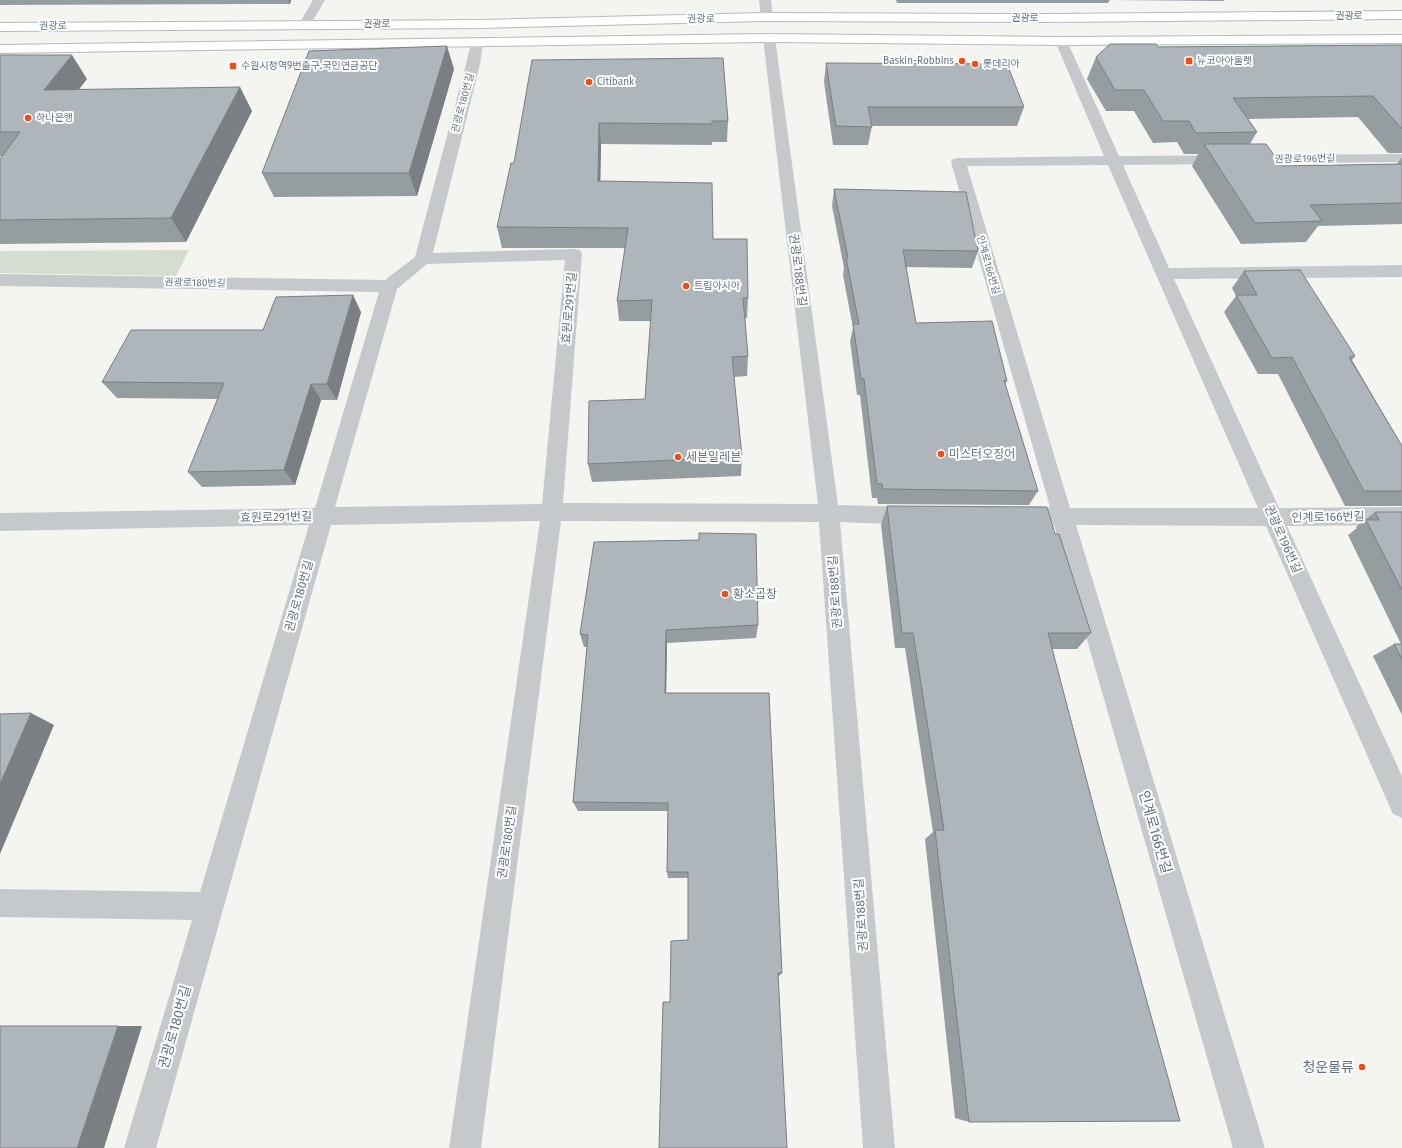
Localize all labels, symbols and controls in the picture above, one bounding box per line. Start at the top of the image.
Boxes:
street label: 권광로 [1335,10,1363,22]
street label: 권광로 [1011,12,1039,24]
street label: 권광로 [687,13,715,25]
street label: 권광로 [363,18,391,30]
street label: 권광로 [39,20,67,32]
place label: Baskin-Robbins [883,55,954,67]
place label: 뉴코아아울렛 [1197,55,1252,67]
marker: Baskin-Robbins [957,56,967,66]
marker: 뉴코아아울렛 [1184,56,1194,66]
place label: 롯데리아 [983,58,1021,70]
marker: 롯데리아 [970,59,980,69]
place label: 수원시청역9번출구.국민연금공단 [241,60,377,72]
marker: 수원시청역9번출구.국민연금공단 [228,61,238,71]
street label: 권광로180번길 [449,72,477,134]
place label: Citibank [597,76,635,88]
marker: Citibank [584,77,594,87]
place label: 하나은행 [36,112,73,124]
marker: 하나은행 [23,113,33,123]
street label: 권광로196번길 [1274,152,1336,166]
street label: 권광로188번길 [787,233,809,307]
street label: 인계로166번길 [974,234,1002,296]
street label: 효원로291번길 [559,271,579,345]
street label: 권광로180번길 [164,276,226,290]
place label: 트립아시아 [694,280,741,292]
marker: 트립아시아 [681,281,691,291]
place label: 미스터오징어 [949,447,1015,461]
marker: 미스터오징어 [936,449,946,459]
place label: 세븐일레븐 [686,450,741,464]
marker: 세븐일레븐 [673,452,683,462]
street label: 권광로196번길 [1262,503,1304,575]
street label: 효원로291번길 [240,509,312,525]
street label: 인계로166번길 [1291,509,1365,525]
street label: 권광로188번길 [825,555,845,629]
street label: 권광로180번길 [282,559,316,633]
place label: 황소곱창 [733,587,777,601]
marker: 황소곱창 [720,589,730,599]
street label: 인계로166번길 [1135,789,1175,875]
street label: 권광로180번길 [495,805,519,879]
street label: 권광로188번길 [851,878,871,952]
street label: 권광로180번길 [155,983,195,1071]
place label: 청운물류 [1302,1059,1354,1076]
marker: 청운물류 [1357,1062,1367,1072]

